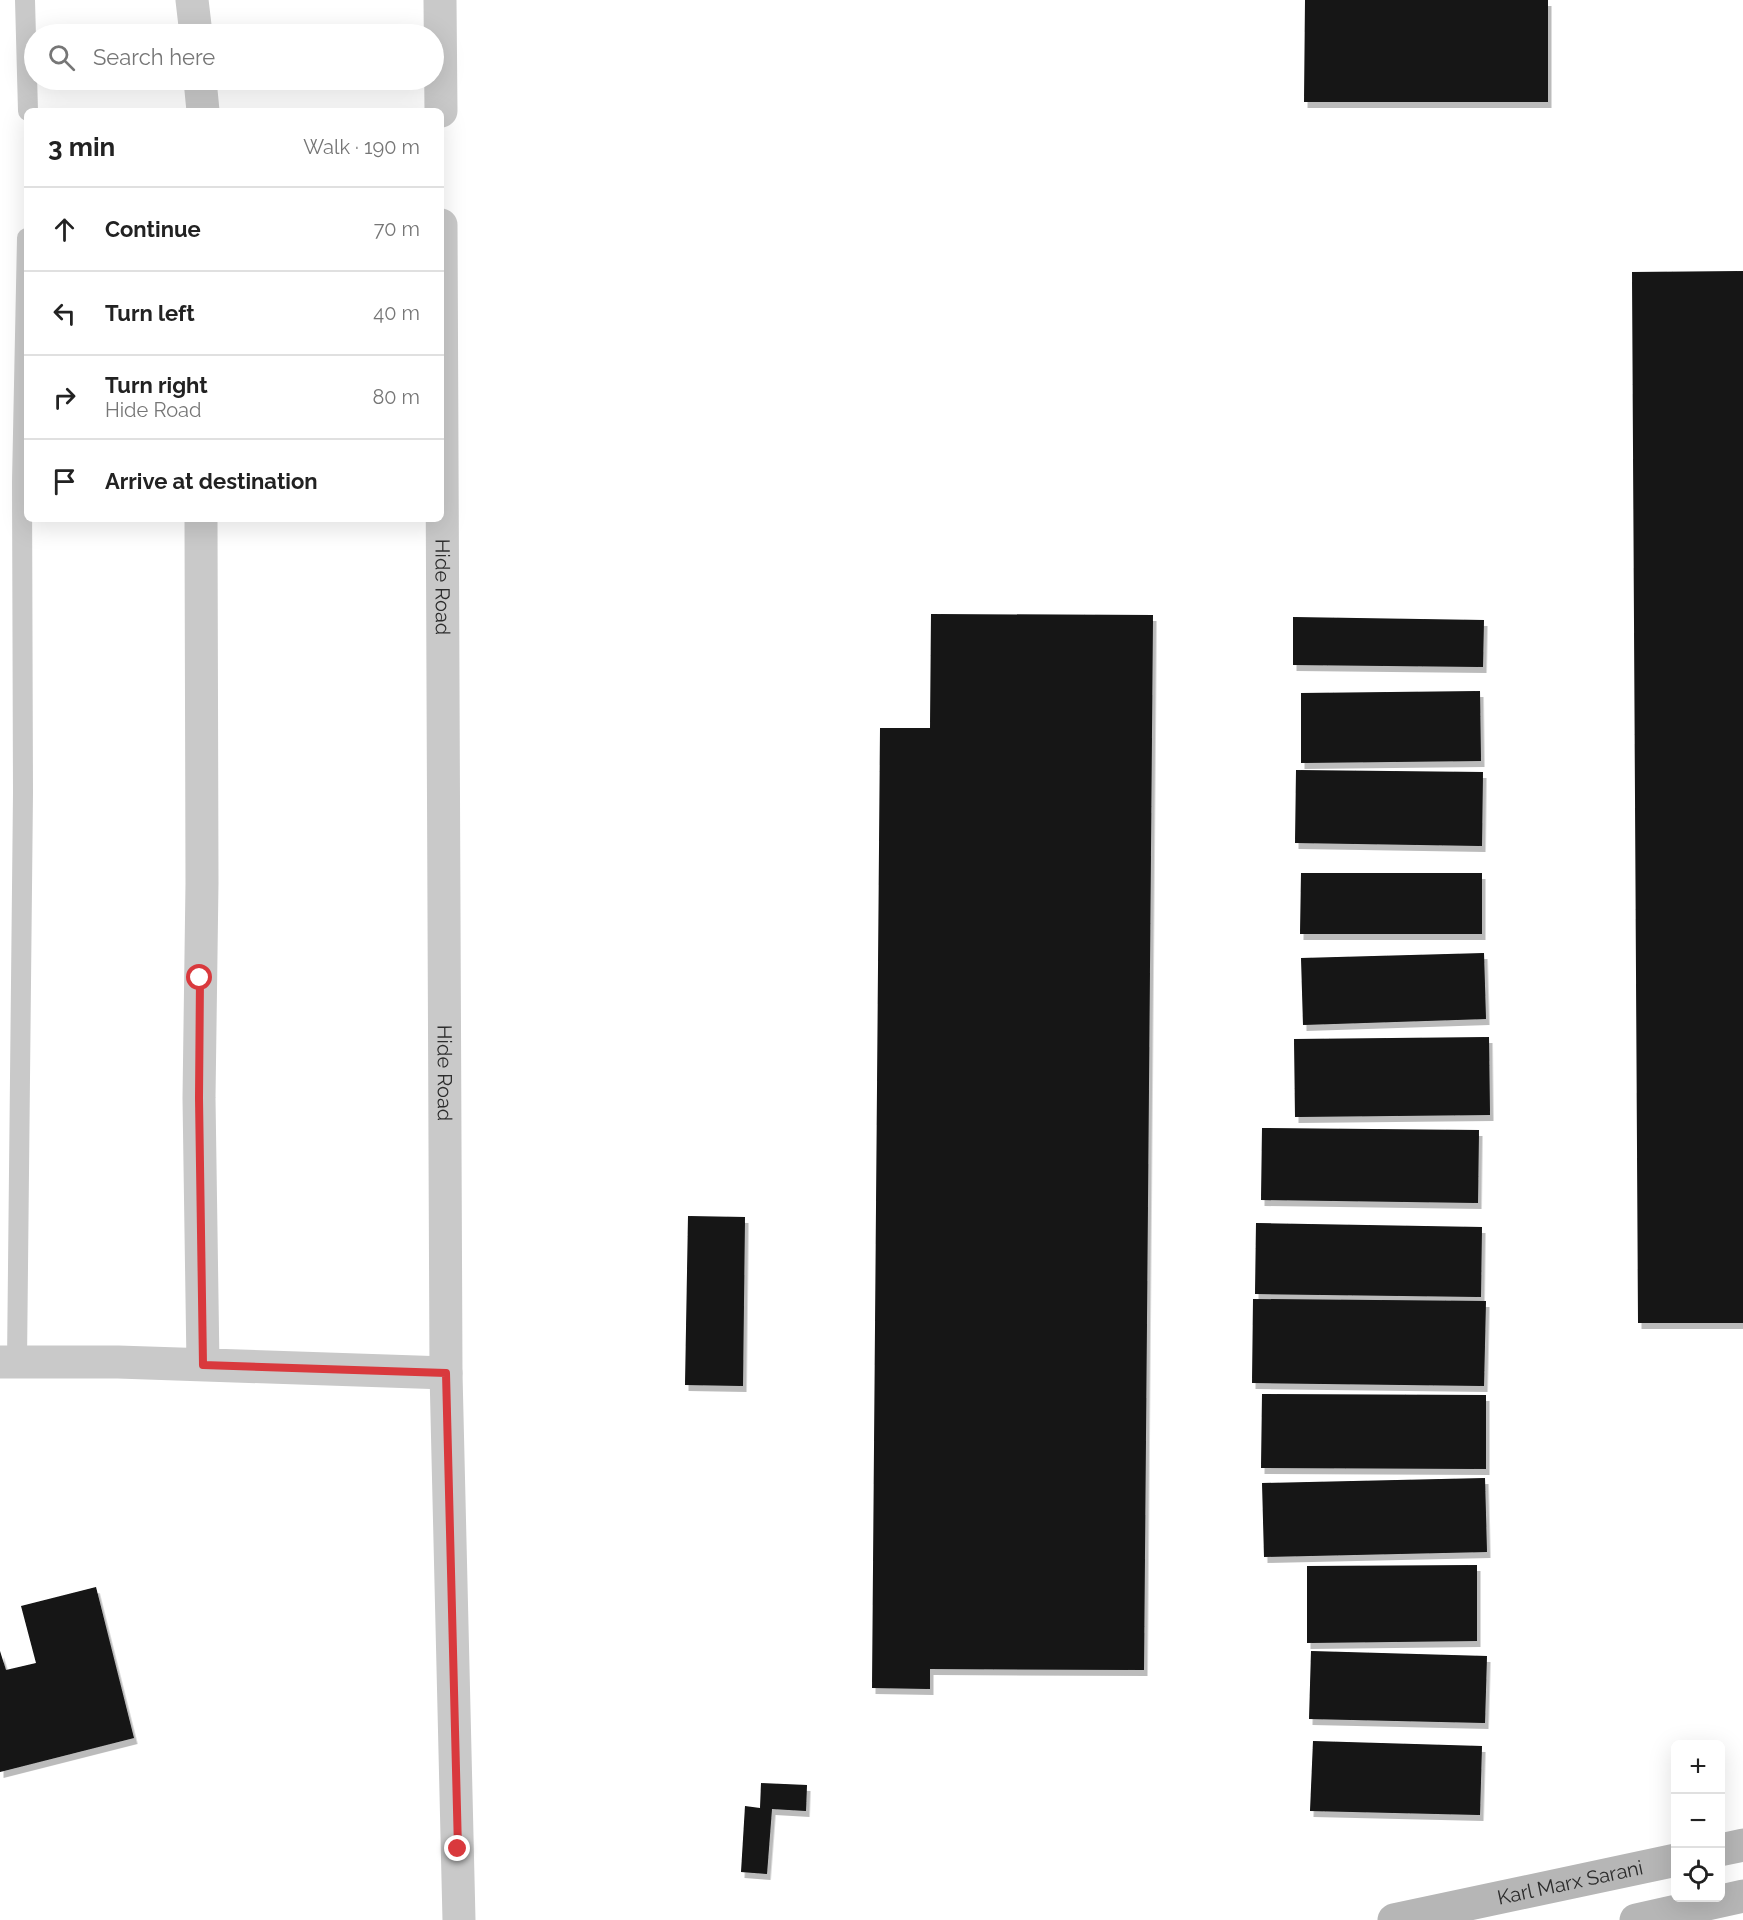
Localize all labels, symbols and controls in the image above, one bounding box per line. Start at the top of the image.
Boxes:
search box [24,24,444,90]
icon: search [45,41,78,74]
text: Search here [93,44,215,70]
text: 3 min [48,132,115,162]
text: Walk · 190 m [303,135,420,159]
icon: ahead [48,213,81,246]
text: Continue [105,216,201,242]
text: 70 m [374,217,420,241]
icon: left [48,297,81,330]
text: Turn left [105,300,195,326]
text: 40 m [373,301,420,325]
text: Turn right [105,372,208,398]
icon: right [48,381,81,414]
text: 80 m [372,385,420,409]
text: Hide Road [105,398,201,422]
icon: arrive [48,465,81,498]
text: Arrive at destination [105,468,318,494]
street label: Hide Road [430,539,455,635]
route start [186,964,212,990]
street label: Hide Road [432,1025,457,1121]
map controls [1671,1740,1725,1902]
button: + [1671,1740,1725,1794]
button: − [1671,1794,1725,1848]
route end [444,1835,470,1861]
button: locate [1671,1848,1725,1902]
street label: Karl Marx Sarani [1495,1855,1645,1910]

